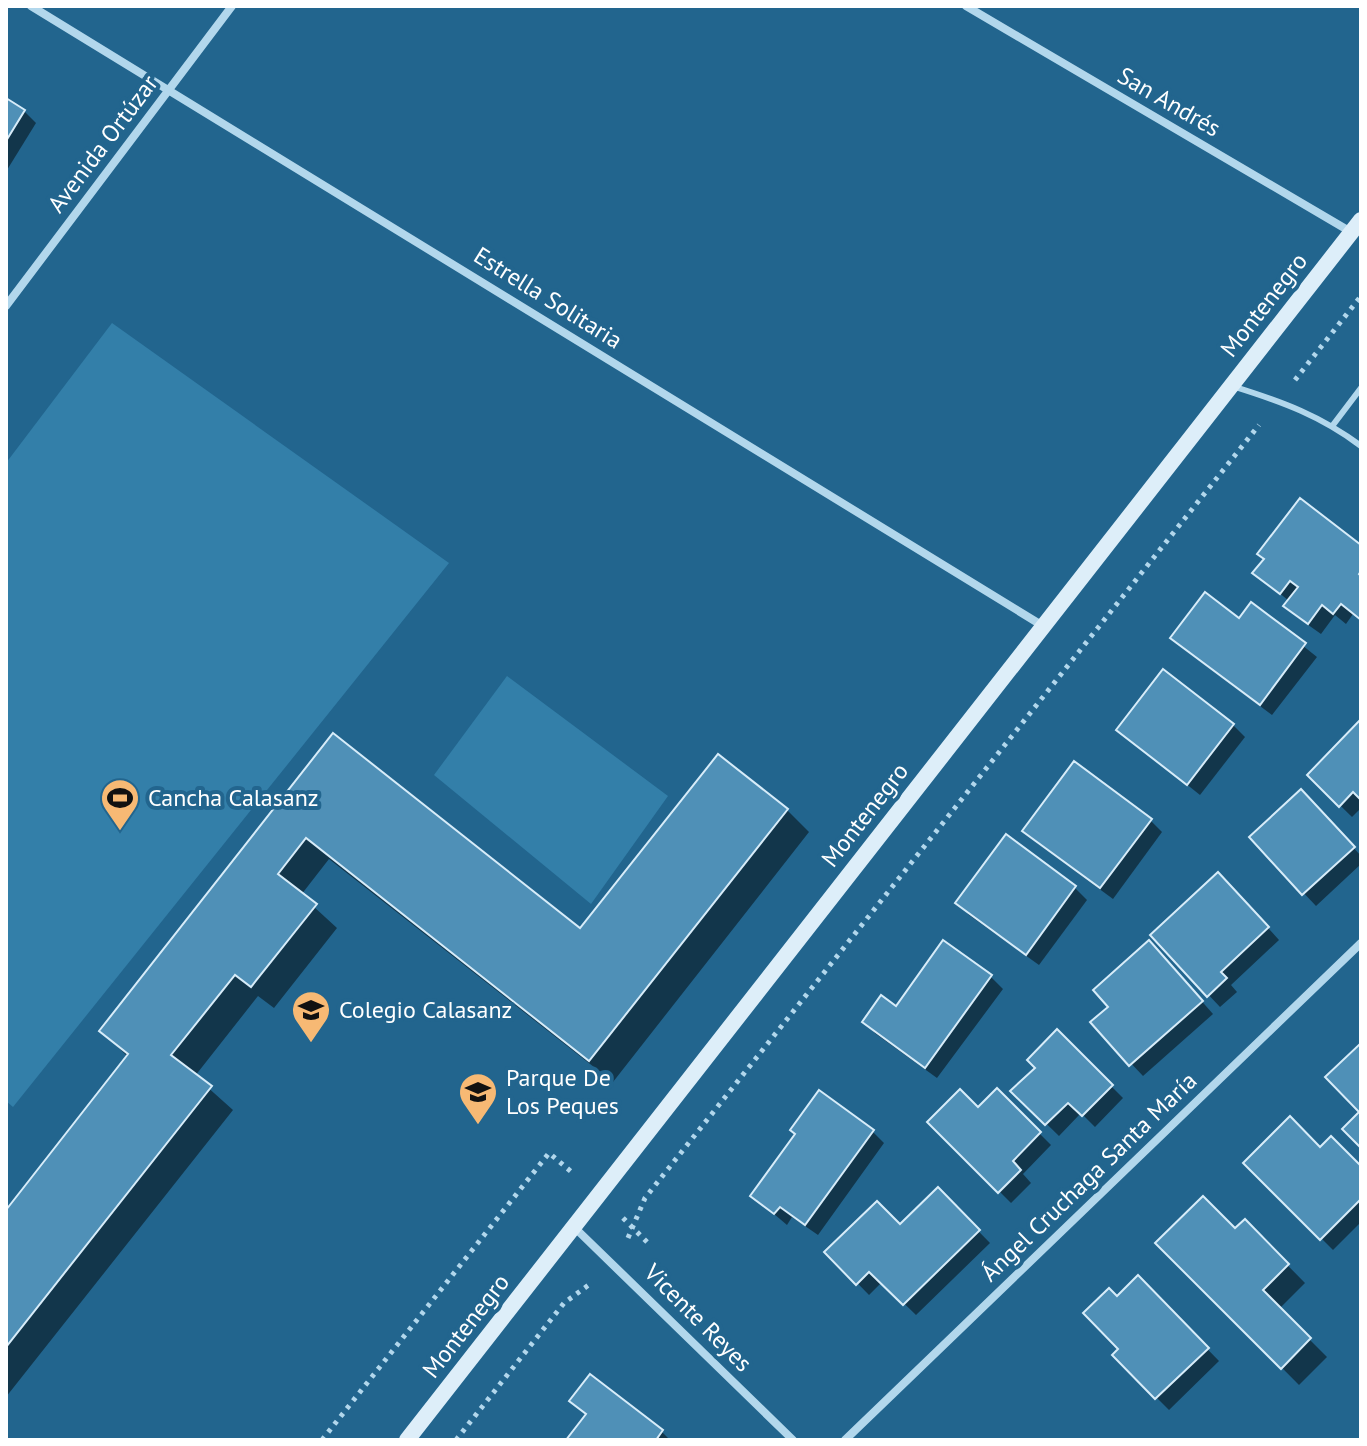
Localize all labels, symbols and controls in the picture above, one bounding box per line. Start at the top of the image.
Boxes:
street label: San Andrés [1112,60,1226,143]
street label: Avenida Ortúzar [41,69,165,219]
street label: Estrella Solitaria [468,240,628,356]
street label: Montenegro [1213,246,1314,363]
street label: Montenegro [814,756,915,873]
sports icon: Cancha Calasanz [99,777,141,832]
place label: Cancha Calasanz [148,782,319,813]
school or university icon: Colegio Calasanz [290,989,332,1044]
place label: Colegio Calasanz [339,994,512,1025]
place label: Parque De Los Peques [506,1062,619,1121]
street label: Ángel Cruchaga Santa María [974,1065,1203,1288]
school or university icon: Parque De Los Peques [457,1071,499,1126]
street label: Vicente Reyes [637,1256,759,1378]
street label: Montenegro [415,1267,516,1384]

